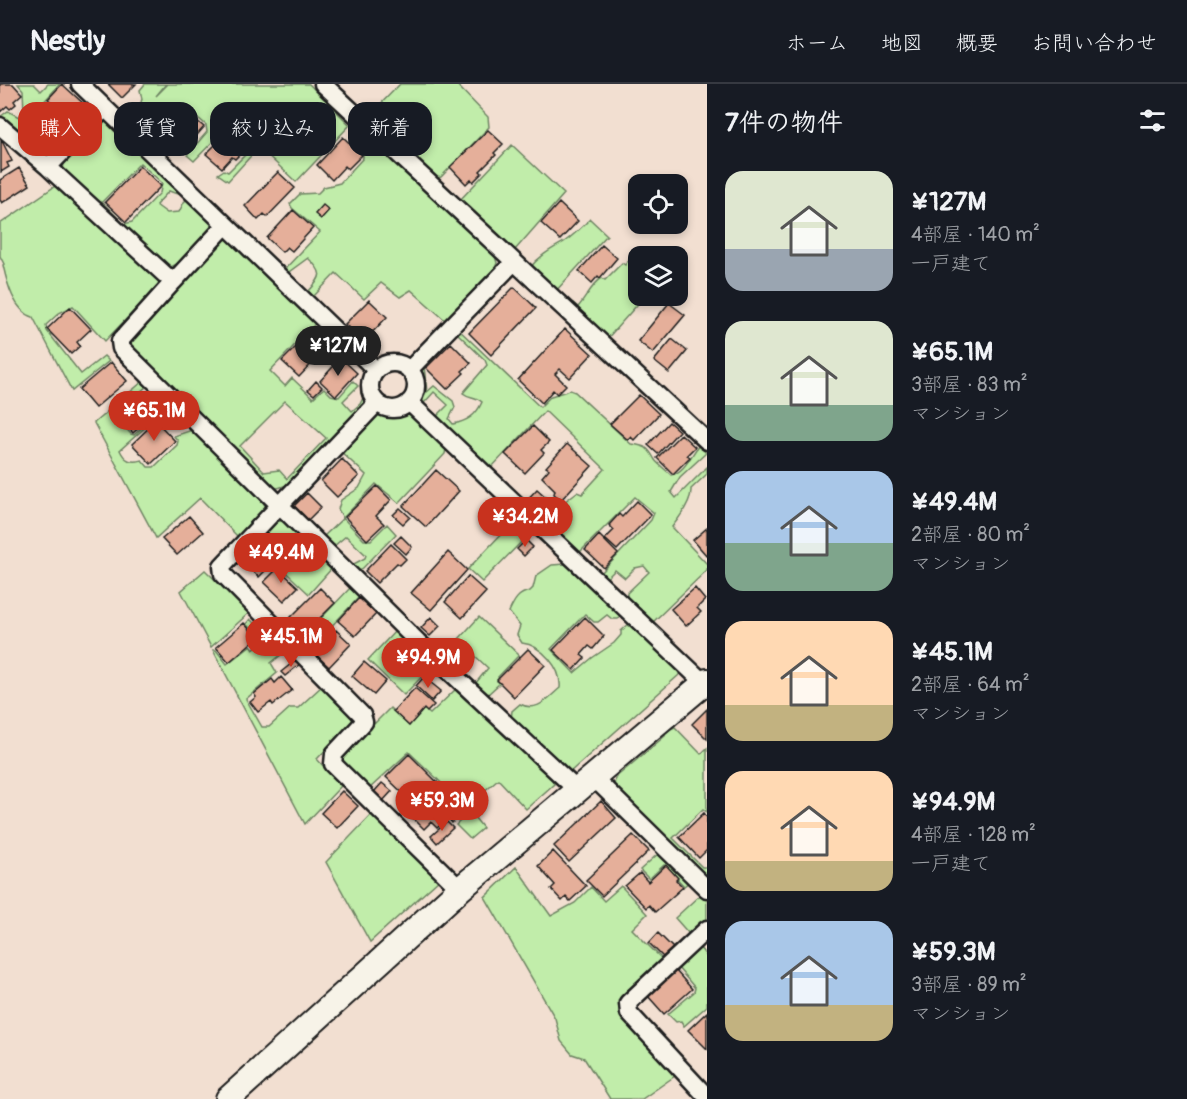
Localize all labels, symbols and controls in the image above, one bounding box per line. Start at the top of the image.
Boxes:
text: Nestly [30,24,105,59]
text: ホーム [786,30,848,57]
text: 地図 [881,30,923,57]
text: 概要 [956,30,998,57]
text: お問い合わせ [1031,30,1157,57]
chip: 購入 [18,102,102,156]
chip: 賃貸 [114,102,198,156]
chip: 絞り込み [210,102,336,156]
chip: 新着 [348,102,432,156]
icon: filters [1136,104,1169,137]
text: 7件の物件 [725,107,843,139]
map controls [628,174,688,306]
button: locate [628,174,688,234]
text: ¥127M [911,186,986,218]
icon: home [773,195,845,267]
text: 4部屋 · 140 m² [911,222,1040,247]
button: layers [628,246,688,306]
text: 一戸建て [911,251,991,276]
pin: ¥127M [296,326,380,377]
text: ¥127M [309,333,367,358]
text: ¥65.1M [911,336,993,368]
icon: home [773,345,845,417]
text: 3部屋 · 83 m² [911,372,1027,397]
pin: ¥65.1M [105,391,203,442]
text: ¥65.1M [123,398,185,423]
text: マンション [911,401,1010,426]
text: ¥49.4M [911,486,997,518]
icon: home [773,495,845,567]
pin: ¥34.2M [476,497,574,548]
text: ¥34.2M [492,504,558,529]
text: 2部屋 · 80 m² [911,522,1030,547]
pin: ¥49.4M [232,533,330,584]
text: ¥49.4M [248,540,314,565]
text: マンション [911,551,1010,576]
pin: ¥45.1M [242,617,340,668]
text: ¥45.1M [260,624,322,649]
text: ¥45.1M [911,636,993,668]
pin: ¥94.9M [379,638,477,689]
text: ¥94.9M [396,645,460,670]
icon: home [773,645,845,717]
text: 2部屋 · 64 m² [911,672,1030,697]
text: マンション [911,701,1010,726]
pin: ¥59.3M [393,781,491,832]
text: ¥94.9M [911,786,995,818]
text: ¥59.3M [410,788,474,813]
icon: home [773,795,845,867]
text: 4部屋 · 128 m² [911,822,1036,847]
text: 一戸建て [911,851,991,876]
text: ¥59.3M [911,936,995,968]
icon: home [773,945,845,1017]
text: 3部屋 · 89 m² [911,972,1027,997]
text: マンション [911,1001,1010,1026]

